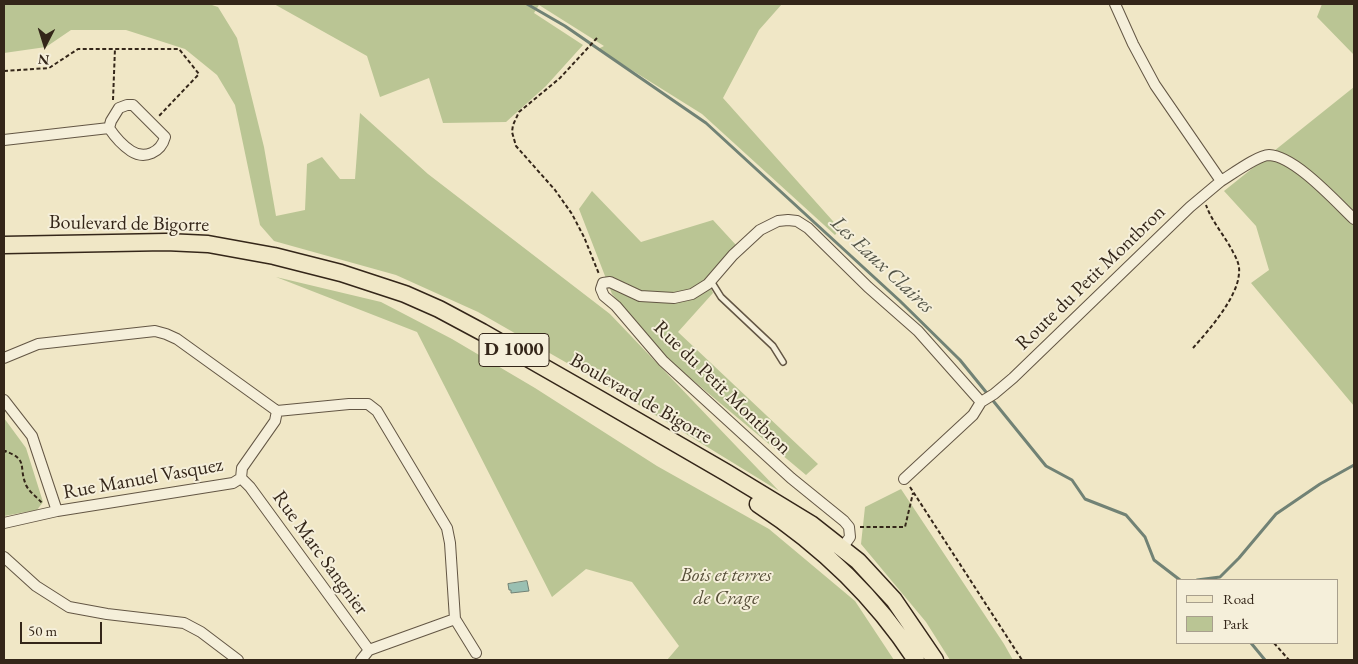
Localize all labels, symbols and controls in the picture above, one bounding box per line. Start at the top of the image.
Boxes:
north arrow [20,20,70,70]
text: N [37,50,50,69]
street label: Route du Petit Montbron [1011,200,1171,356]
street label: Boulevard de Bigorre [49,211,209,237]
water label: Les Eaux Claires [825,211,939,319]
street label: Rue du Petit Montbron [648,316,796,460]
road number: D 1000 [479,334,549,366]
street label: Boulevard de Bigorre [566,349,716,449]
street label: Rue Manuel Vasquez [61,453,225,505]
street label: Rue Marc Sangnier [267,486,373,620]
park label: Bois et terres de Crage [680,564,772,611]
legend [1176,579,1338,644]
text: Road [1223,589,1254,608]
scale bar [22,612,105,644]
text: Park [1223,614,1249,633]
text: 50 m [28,621,57,640]

